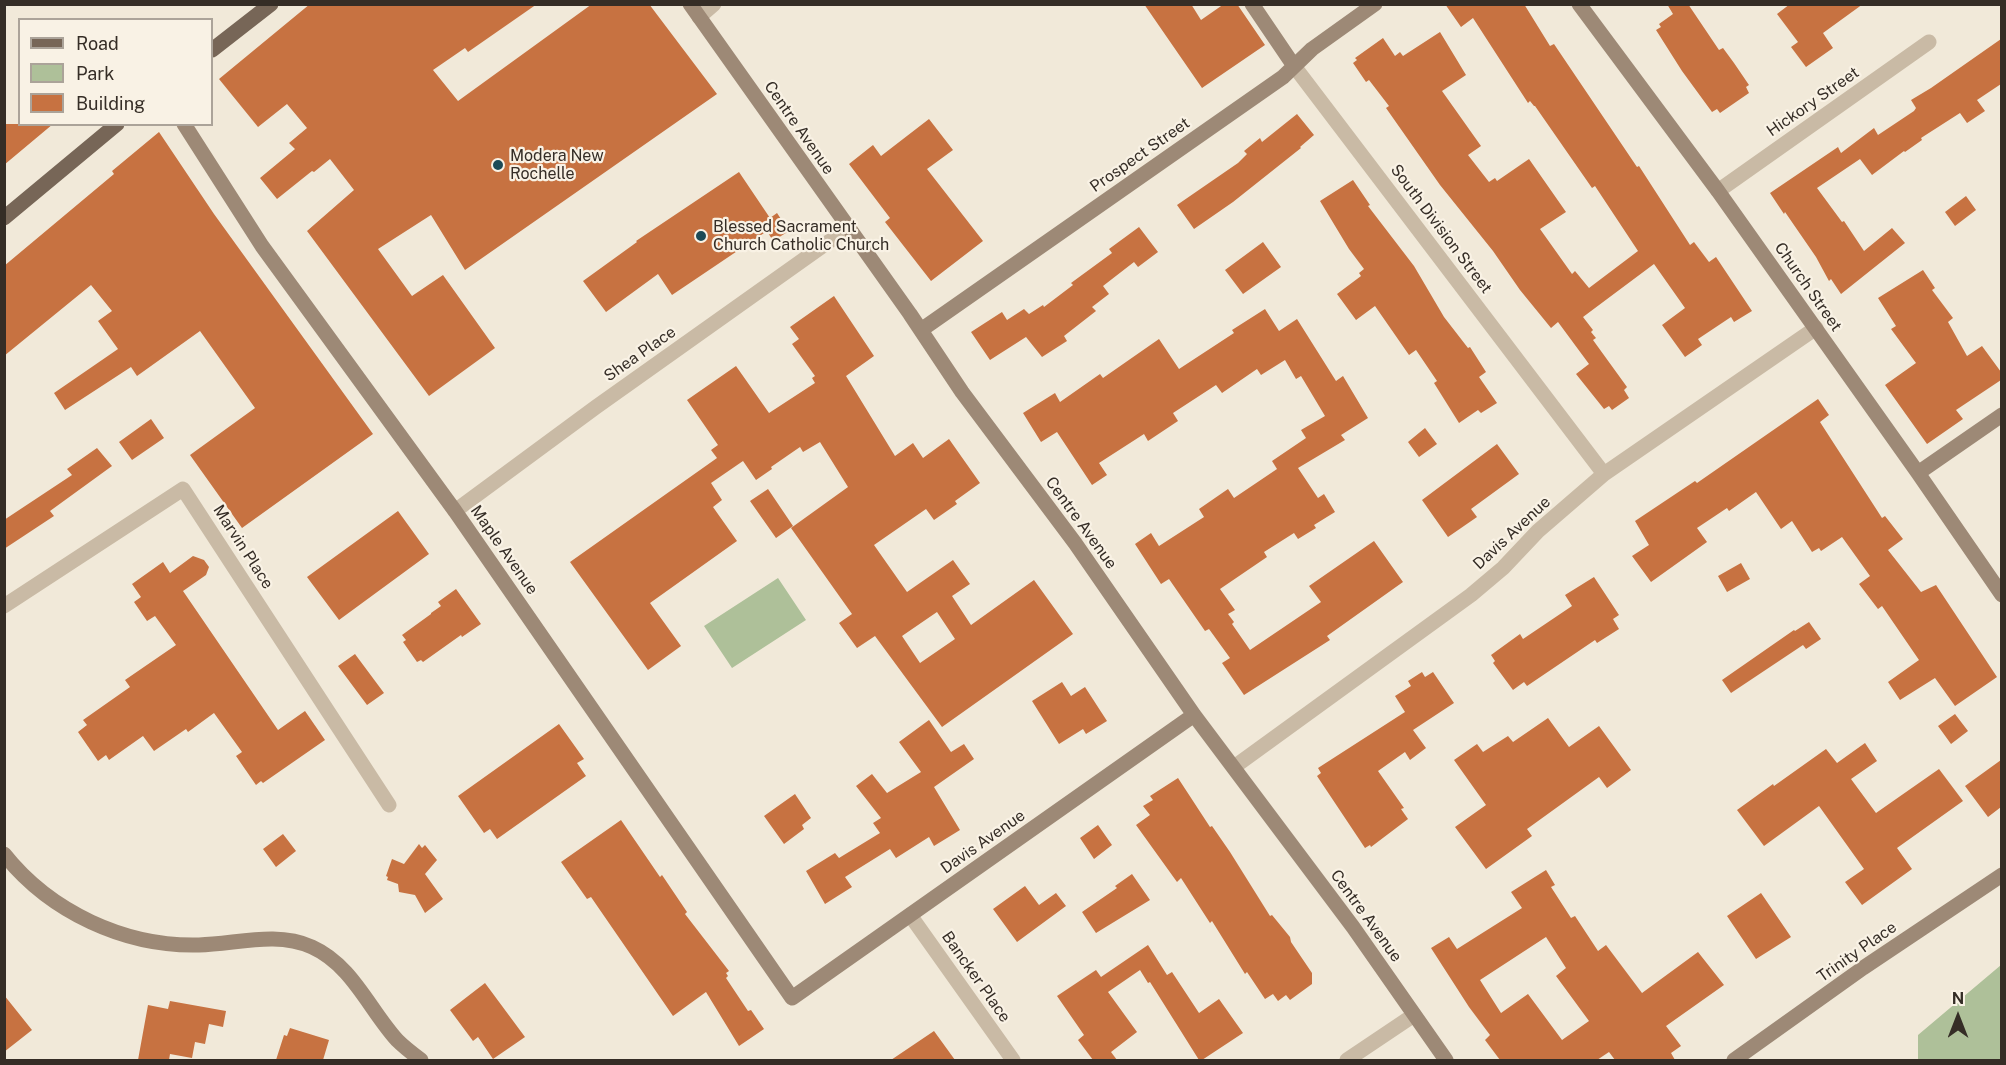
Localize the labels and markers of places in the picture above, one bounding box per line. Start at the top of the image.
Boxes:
place label: Modera New Rochelle [510,146,604,184]
marker: Modera New Rochelle [491,158,505,172]
place label: Blessed Sacrament Church Catholic Church [713,217,889,255]
marker: Blessed Sacrament Church Catholic Church [694,229,708,243]

